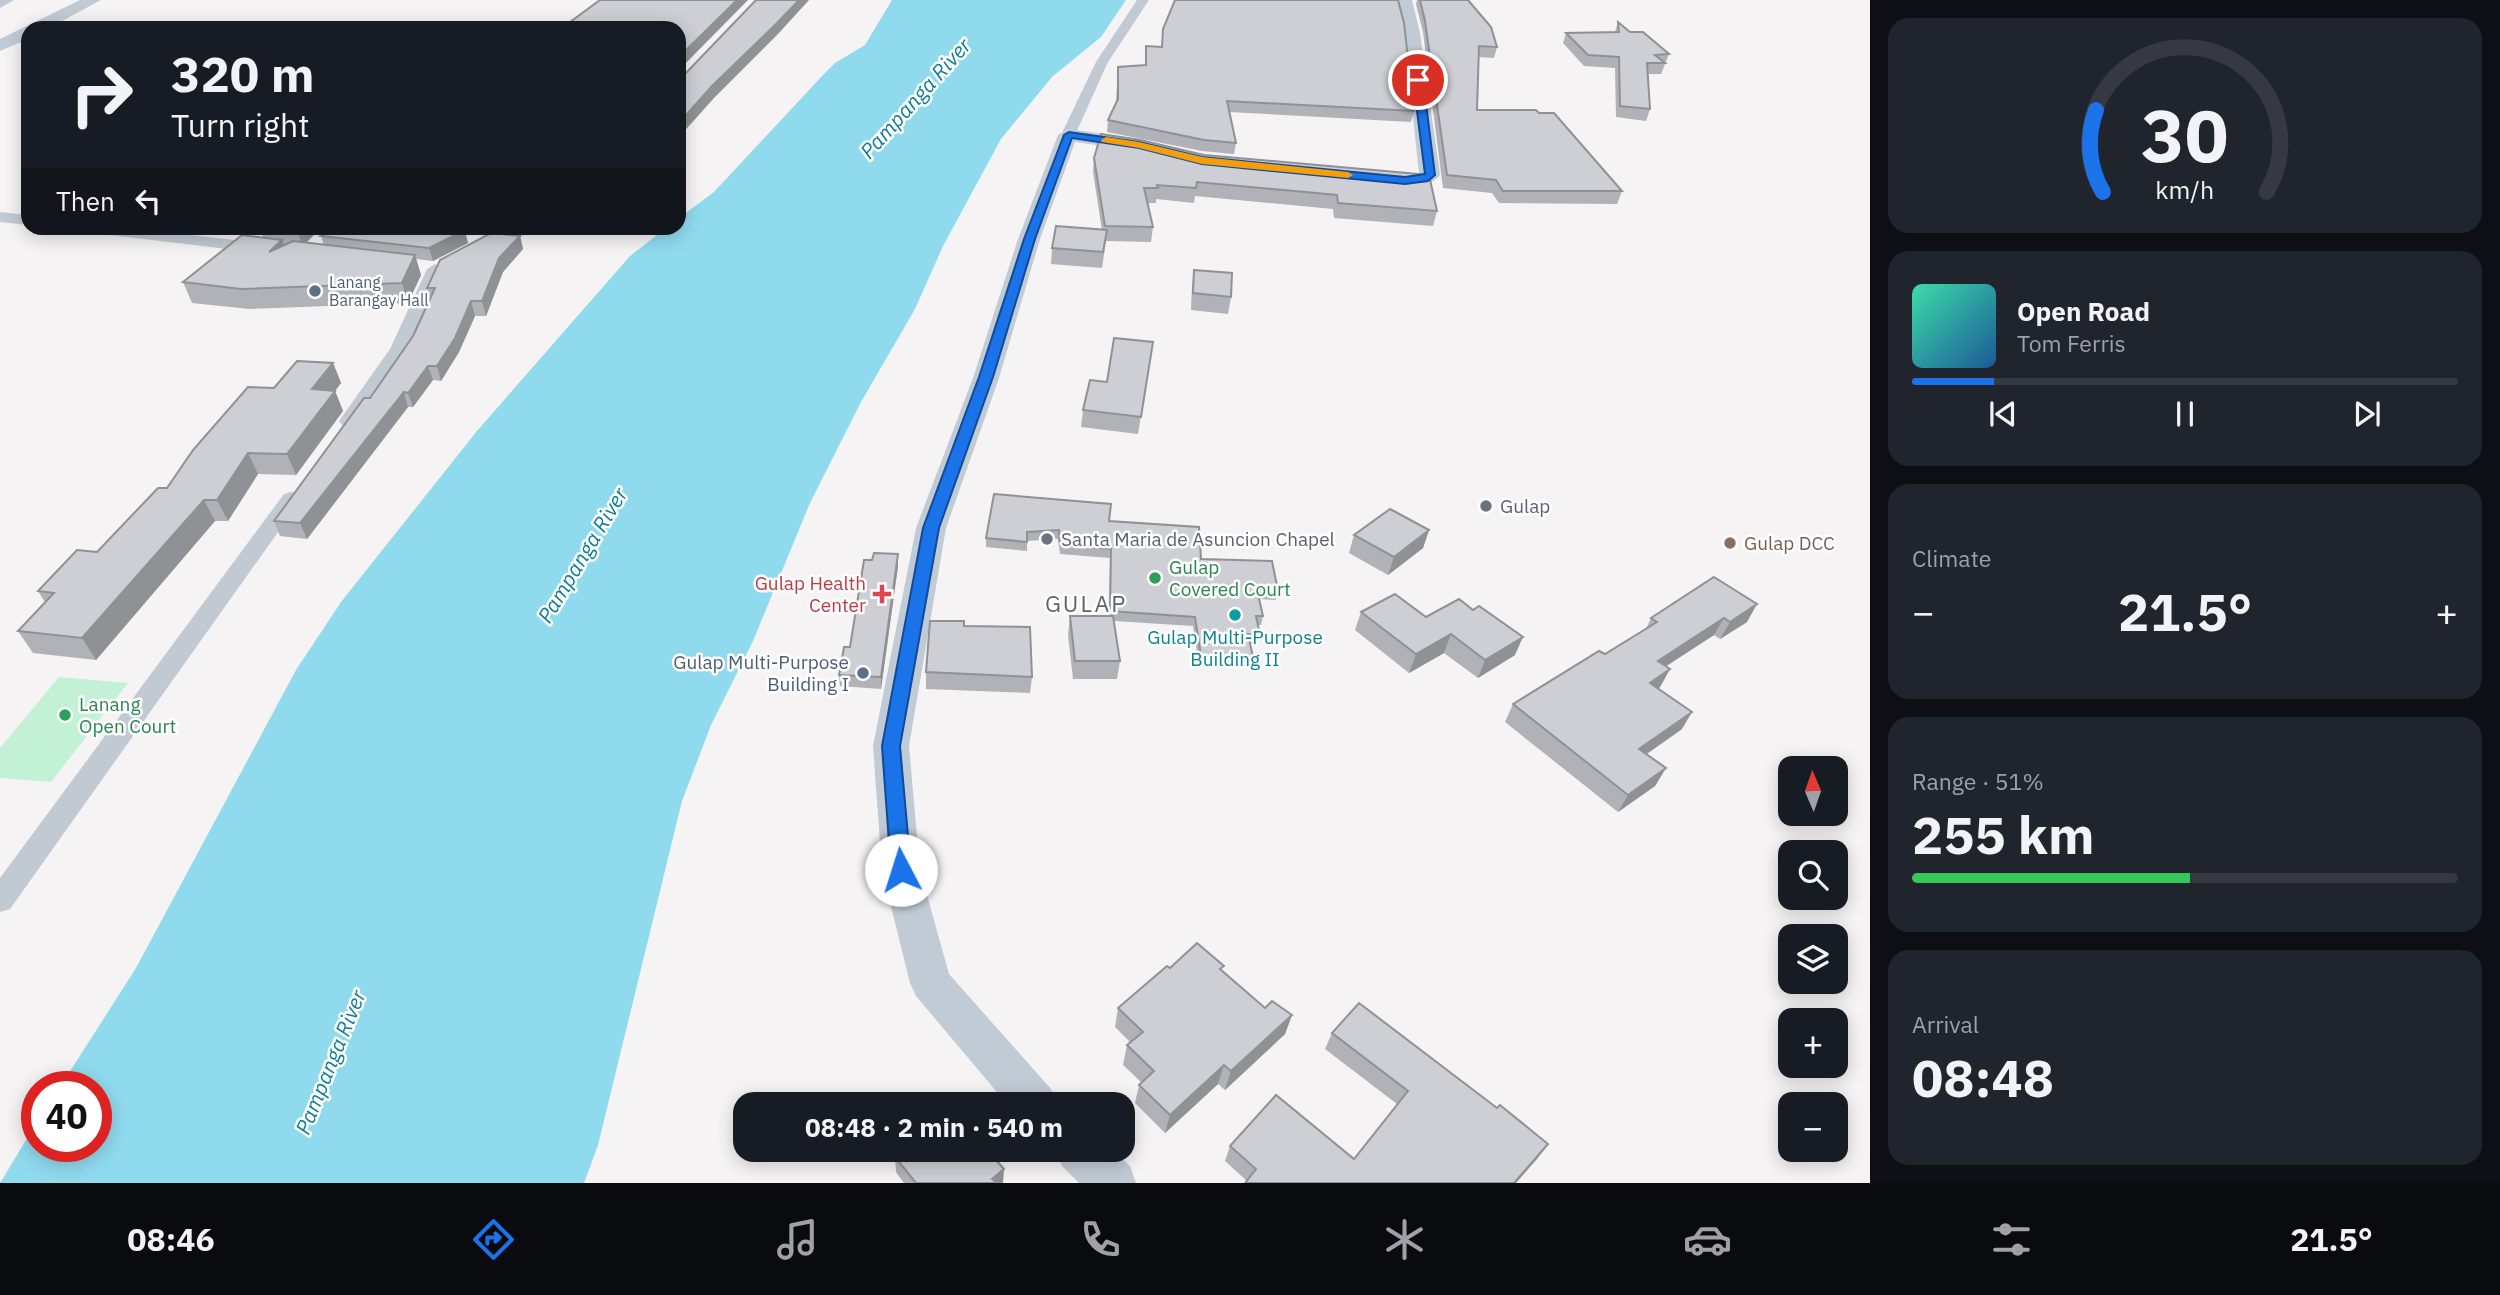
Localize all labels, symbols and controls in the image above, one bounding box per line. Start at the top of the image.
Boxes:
water label: Pampanga River [853,31,978,164]
text: 320 m [171,42,315,105]
icon: right [56,49,147,140]
pin [1388,50,1448,110]
icon: arrive [1399,61,1437,99]
text: 30 [2141,87,2229,182]
text: Turn right [171,104,309,146]
text: km/h [2156,172,2214,205]
icon: left [129,182,167,220]
text: Then [56,184,115,218]
place label: Lanang Barangay Hall [329,272,429,310]
marker: Lanang Barangay Hall [307,283,323,299]
text: Open Road [2017,294,2150,328]
text: Tom Ferris [2017,328,2126,358]
icon: previous [1984,395,2022,433]
icon: pause [2166,395,2204,433]
icon: next [2348,395,2386,433]
water label: Pampanga River [531,481,634,628]
place label: Gulap [1500,494,1550,518]
marker: Gulap [1478,498,1494,514]
place label: Santa Maria de Asuncion Chapel [1061,527,1335,551]
marker: Santa Maria de Asuncion Chapel [1039,531,1055,547]
place label: Gulap DCC [1744,531,1835,555]
marker: Gulap DCC [1722,535,1738,551]
text: Climate [1912,543,1991,573]
place label: Gulap Covered Court [1169,555,1291,601]
marker: Gulap Covered Court [1147,570,1163,586]
place label: Gulap Health Center [755,571,866,617]
text: 21.5° [2118,578,2252,645]
marker: Gulap Health Center [872,584,892,604]
text: − [1912,587,1935,636]
text: + [2435,587,2458,636]
district label: GULAP [1045,588,1127,618]
marker: Gulap Multi-Purpose Building II [1227,607,1243,623]
place label: Gulap Multi-Purpose Building II [1147,625,1323,671]
place label: Gulap Multi-Purpose Building I [673,650,849,696]
marker: Gulap Multi-Purpose Building I [855,665,871,681]
place label: Lanang Open Court [79,692,176,738]
marker: Lanang Open Court [57,707,73,723]
north arrow [1778,756,1848,826]
map controls [1778,756,1848,1162]
text: Range · 51% [1912,766,2044,796]
text: 255 km [1912,801,2094,868]
position arrow [864,833,938,907]
button: search [1778,840,1848,910]
button: layers [1778,924,1848,994]
water label: Pampanga River [288,985,372,1138]
button: + [1778,1008,1848,1078]
text: Arrival [1912,1009,1979,1039]
text: 08:48 [1912,1044,2054,1111]
speed limit sign: 40 [21,1071,112,1162]
button: − [1778,1092,1848,1162]
text: 08:48 · 2 min · 540 m [805,1110,1063,1144]
icon: directions [469,1215,518,1264]
icon: music [773,1215,822,1264]
icon: phone [1076,1215,1125,1264]
icon: climate [1380,1215,1429,1264]
icon: car [1683,1215,1732,1264]
icon: filters [1987,1215,2036,1264]
text: 08:46 [127,1218,215,1260]
text: 21.5° [2290,1218,2373,1260]

